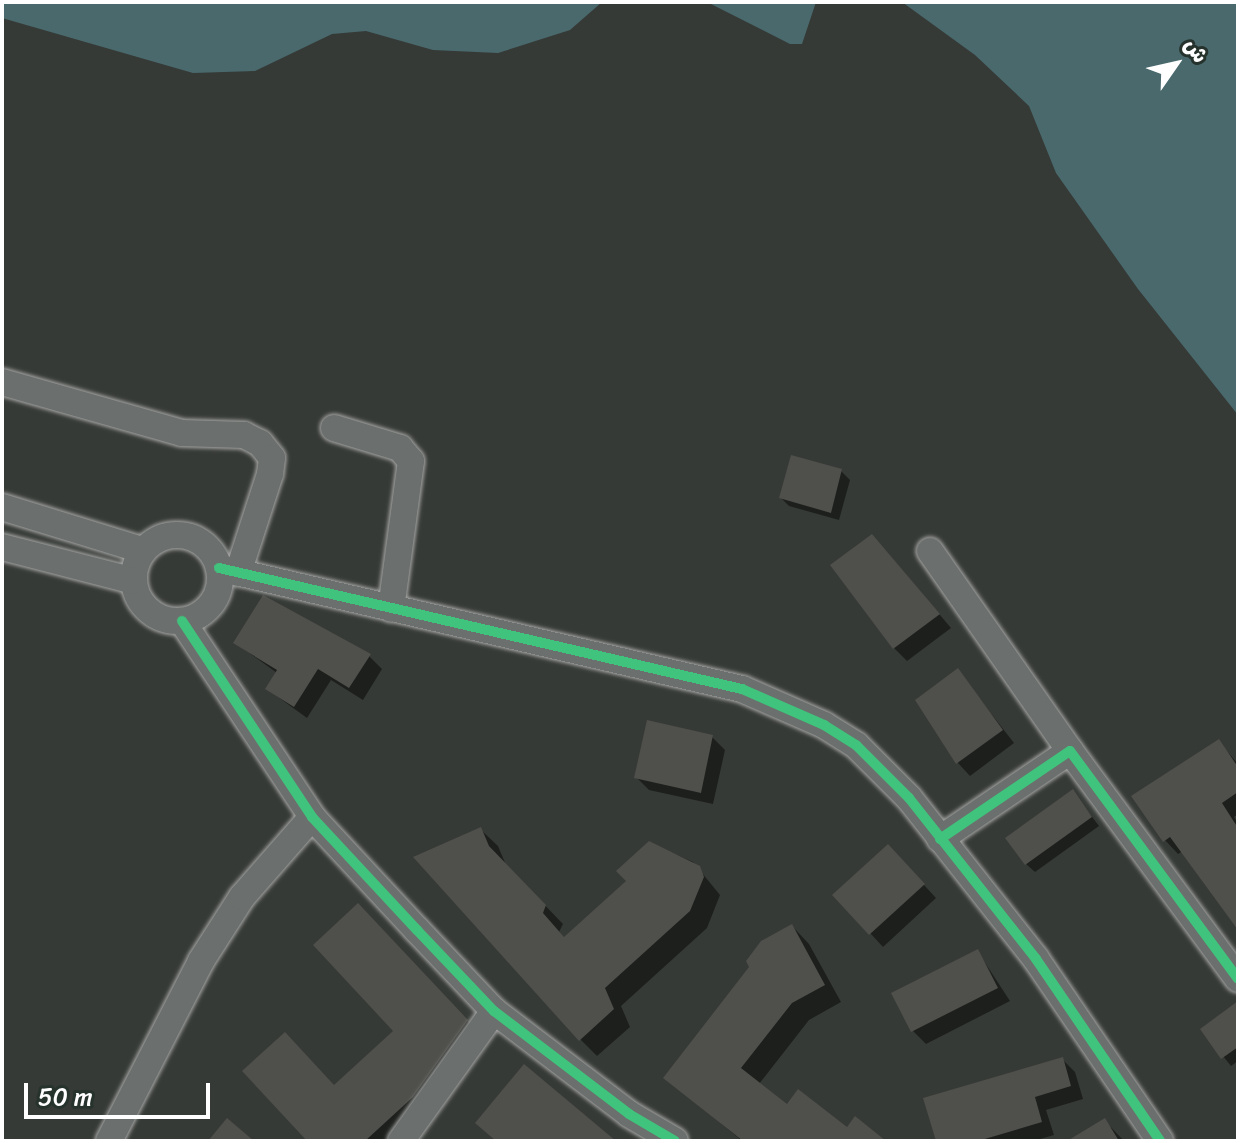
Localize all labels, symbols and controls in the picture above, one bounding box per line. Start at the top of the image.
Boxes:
north arrow [1136,24,1216,104]
text: ش [1173,29,1219,71]
scale bar [28,1067,214,1117]
text: 50 m [38,1076,93,1118]

